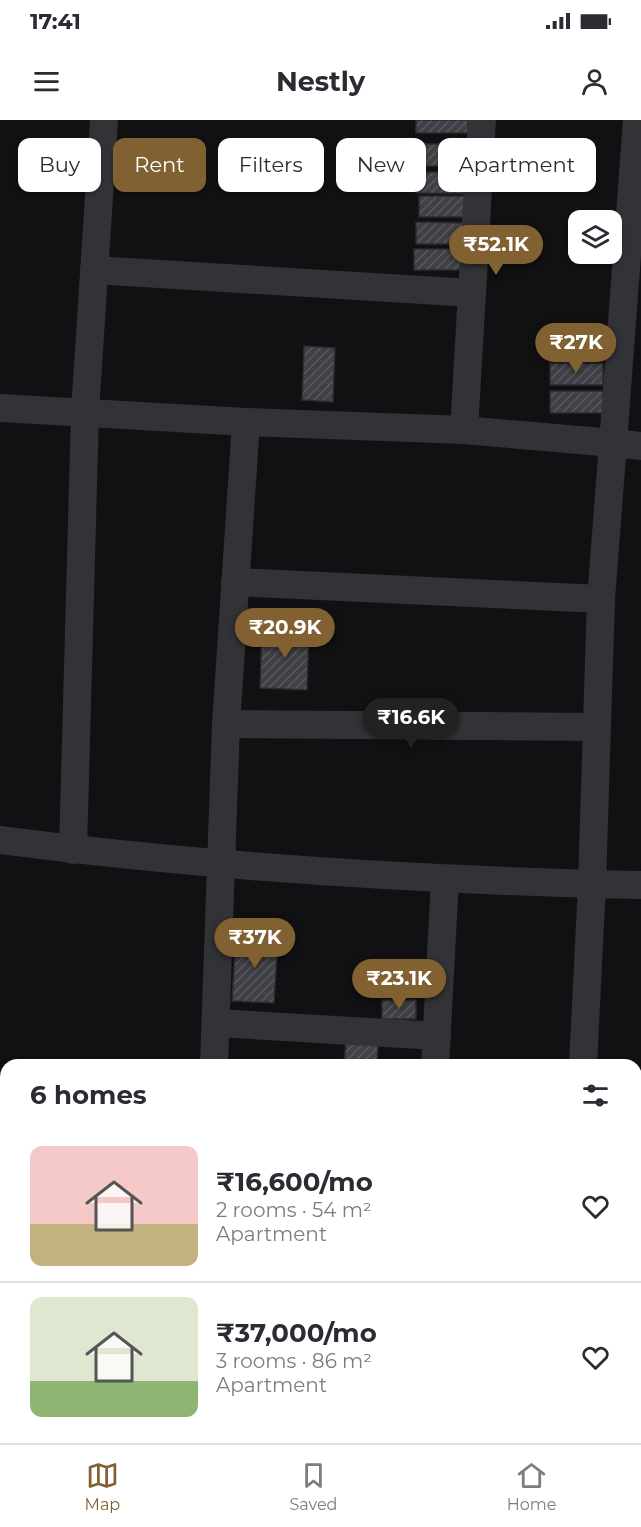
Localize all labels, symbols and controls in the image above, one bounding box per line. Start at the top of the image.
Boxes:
text: 17:41 [30,8,81,35]
icon: menu [30,65,63,98]
text: Nestly [276,65,365,98]
icon: person [578,65,611,98]
chip: Buy [18,138,101,192]
chip: Rent [113,138,206,192]
chip: Filters [218,138,324,192]
chip: New [336,138,426,192]
chip: Apartment [438,138,596,192]
map controls [568,210,622,264]
button: layers [568,210,622,264]
pin: ₹52.1K [447,225,545,276]
text: ₹52.1K [463,232,529,256]
pin: ₹27K [540,323,612,374]
text: ₹27K [549,330,603,354]
pin: ₹20.9K [236,608,334,659]
text: ₹20.9K [249,615,321,639]
pin: ₹16.6K [362,698,460,749]
text: ₹16.6K [377,705,445,729]
pin: ₹37K [219,918,291,969]
text: ₹37K [228,925,282,949]
pin: ₹23.1K [350,959,448,1010]
text: ₹23.1K [366,966,432,990]
text: 6 homes [30,1079,147,1111]
icon: filters [579,1079,612,1112]
text: ₹16,600/mo [216,1166,373,1198]
icon: home [78,1170,150,1242]
icon: heart [579,1190,612,1223]
text: 2 rooms · 54 m² [216,1198,372,1222]
text: Apartment [216,1222,327,1246]
text: ₹37,000/mo [216,1317,377,1349]
icon: home [78,1321,150,1393]
icon: heart [579,1341,612,1374]
text: 3 rooms · 86 m² [216,1349,372,1373]
text: Apartment [216,1373,327,1397]
tab: Map [85,1459,120,1514]
tab: Saved [289,1459,337,1514]
tab: Home [507,1459,556,1514]

